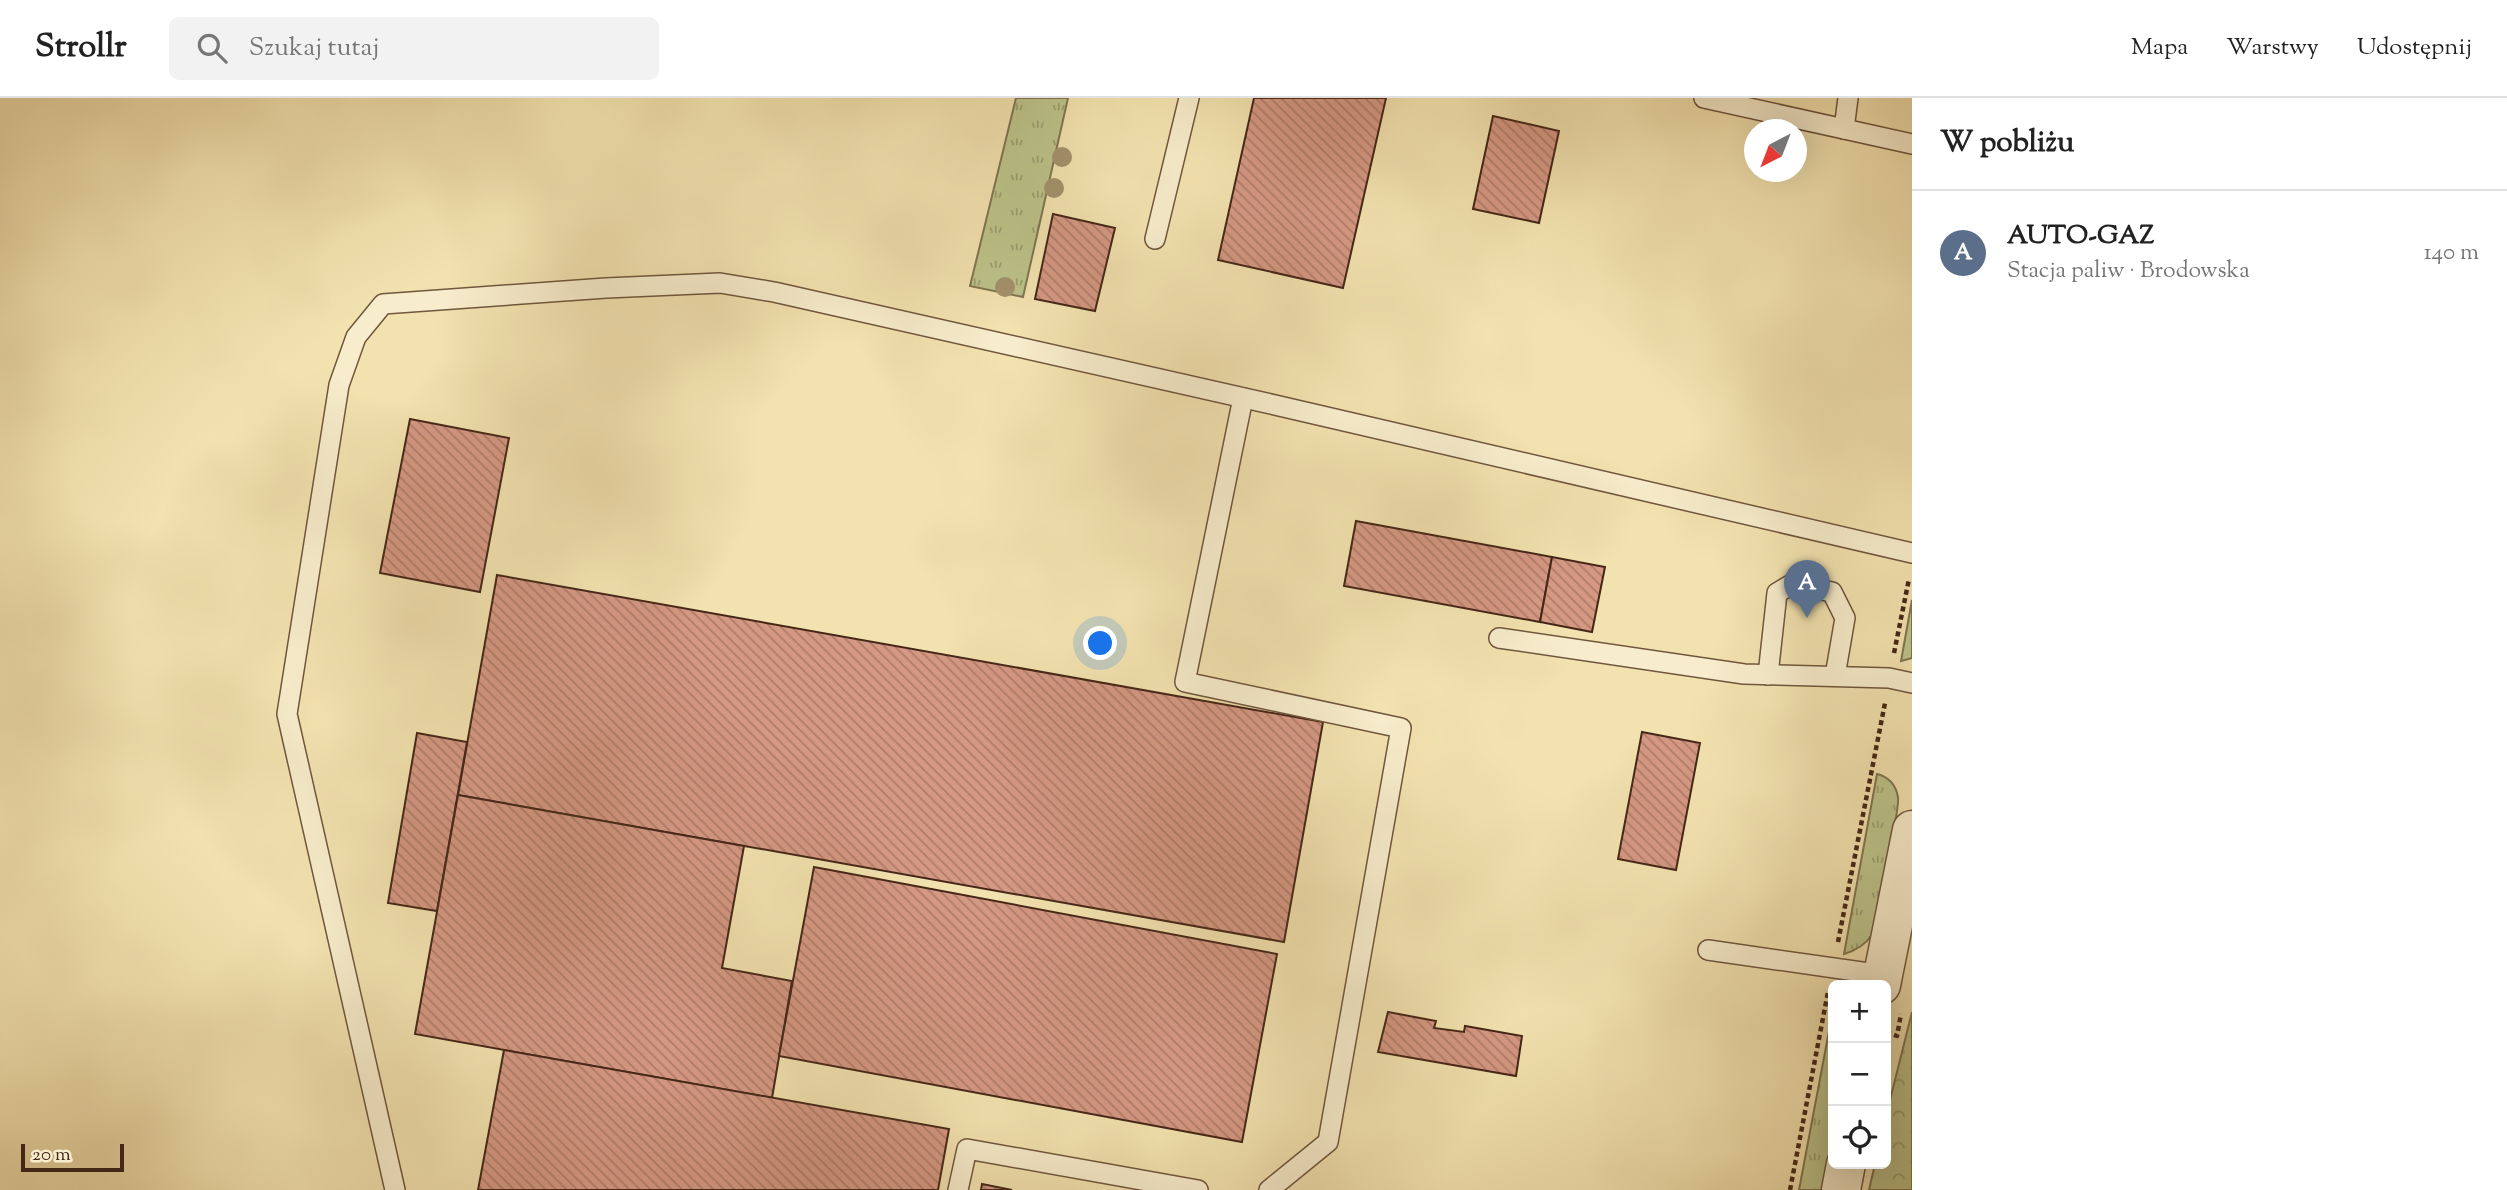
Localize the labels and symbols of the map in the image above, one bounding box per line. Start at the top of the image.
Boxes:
north arrow [1744,119,1807,182]
pin: A [1784,560,1830,618]
your location [1083,626,1117,660]
scale bar [21,1141,124,1173]

